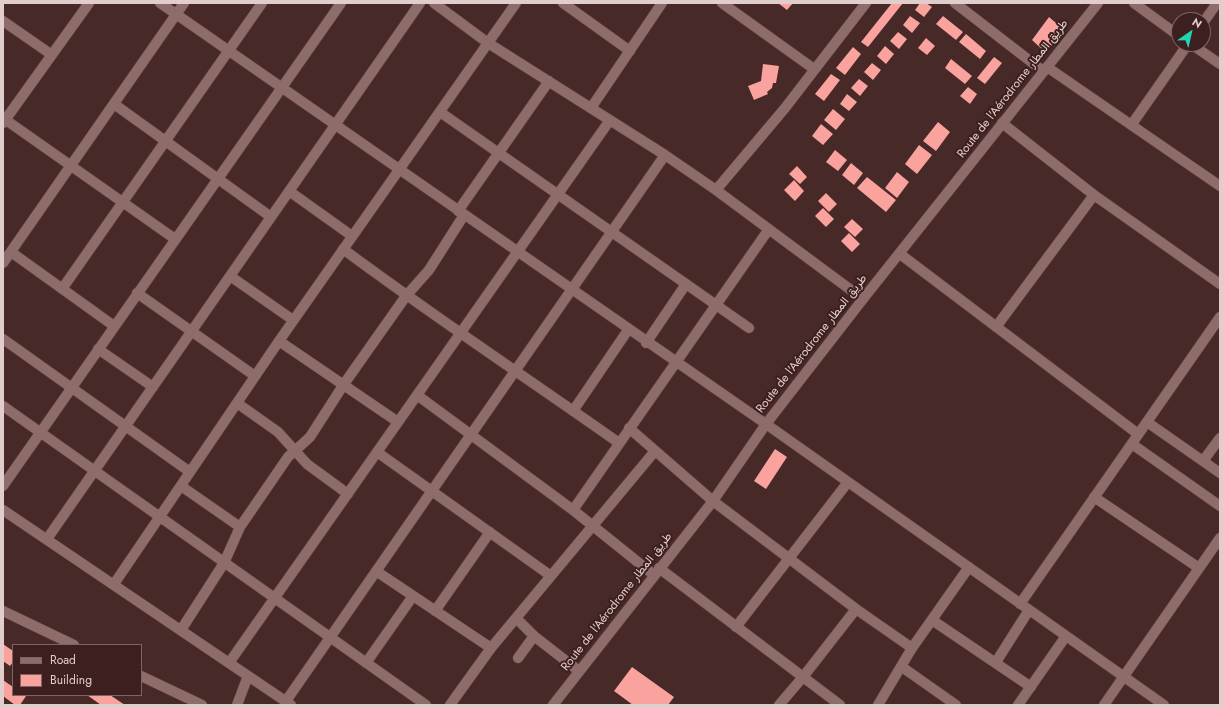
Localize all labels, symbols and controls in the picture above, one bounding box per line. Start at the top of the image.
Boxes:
north arrow [1171,12,1211,52]
text: N [1189,14,1205,32]
street label: Route de l'Aérodrome طريق المطار [954,17,1072,161]
street label: Route de l'Aérodrome طريق المطار [753,272,871,416]
street label: Route de l'Aérodrome طريق المطار [558,530,676,674]
legend [12,644,142,696]
text: Road [50,651,76,669]
text: Building [50,671,92,689]

